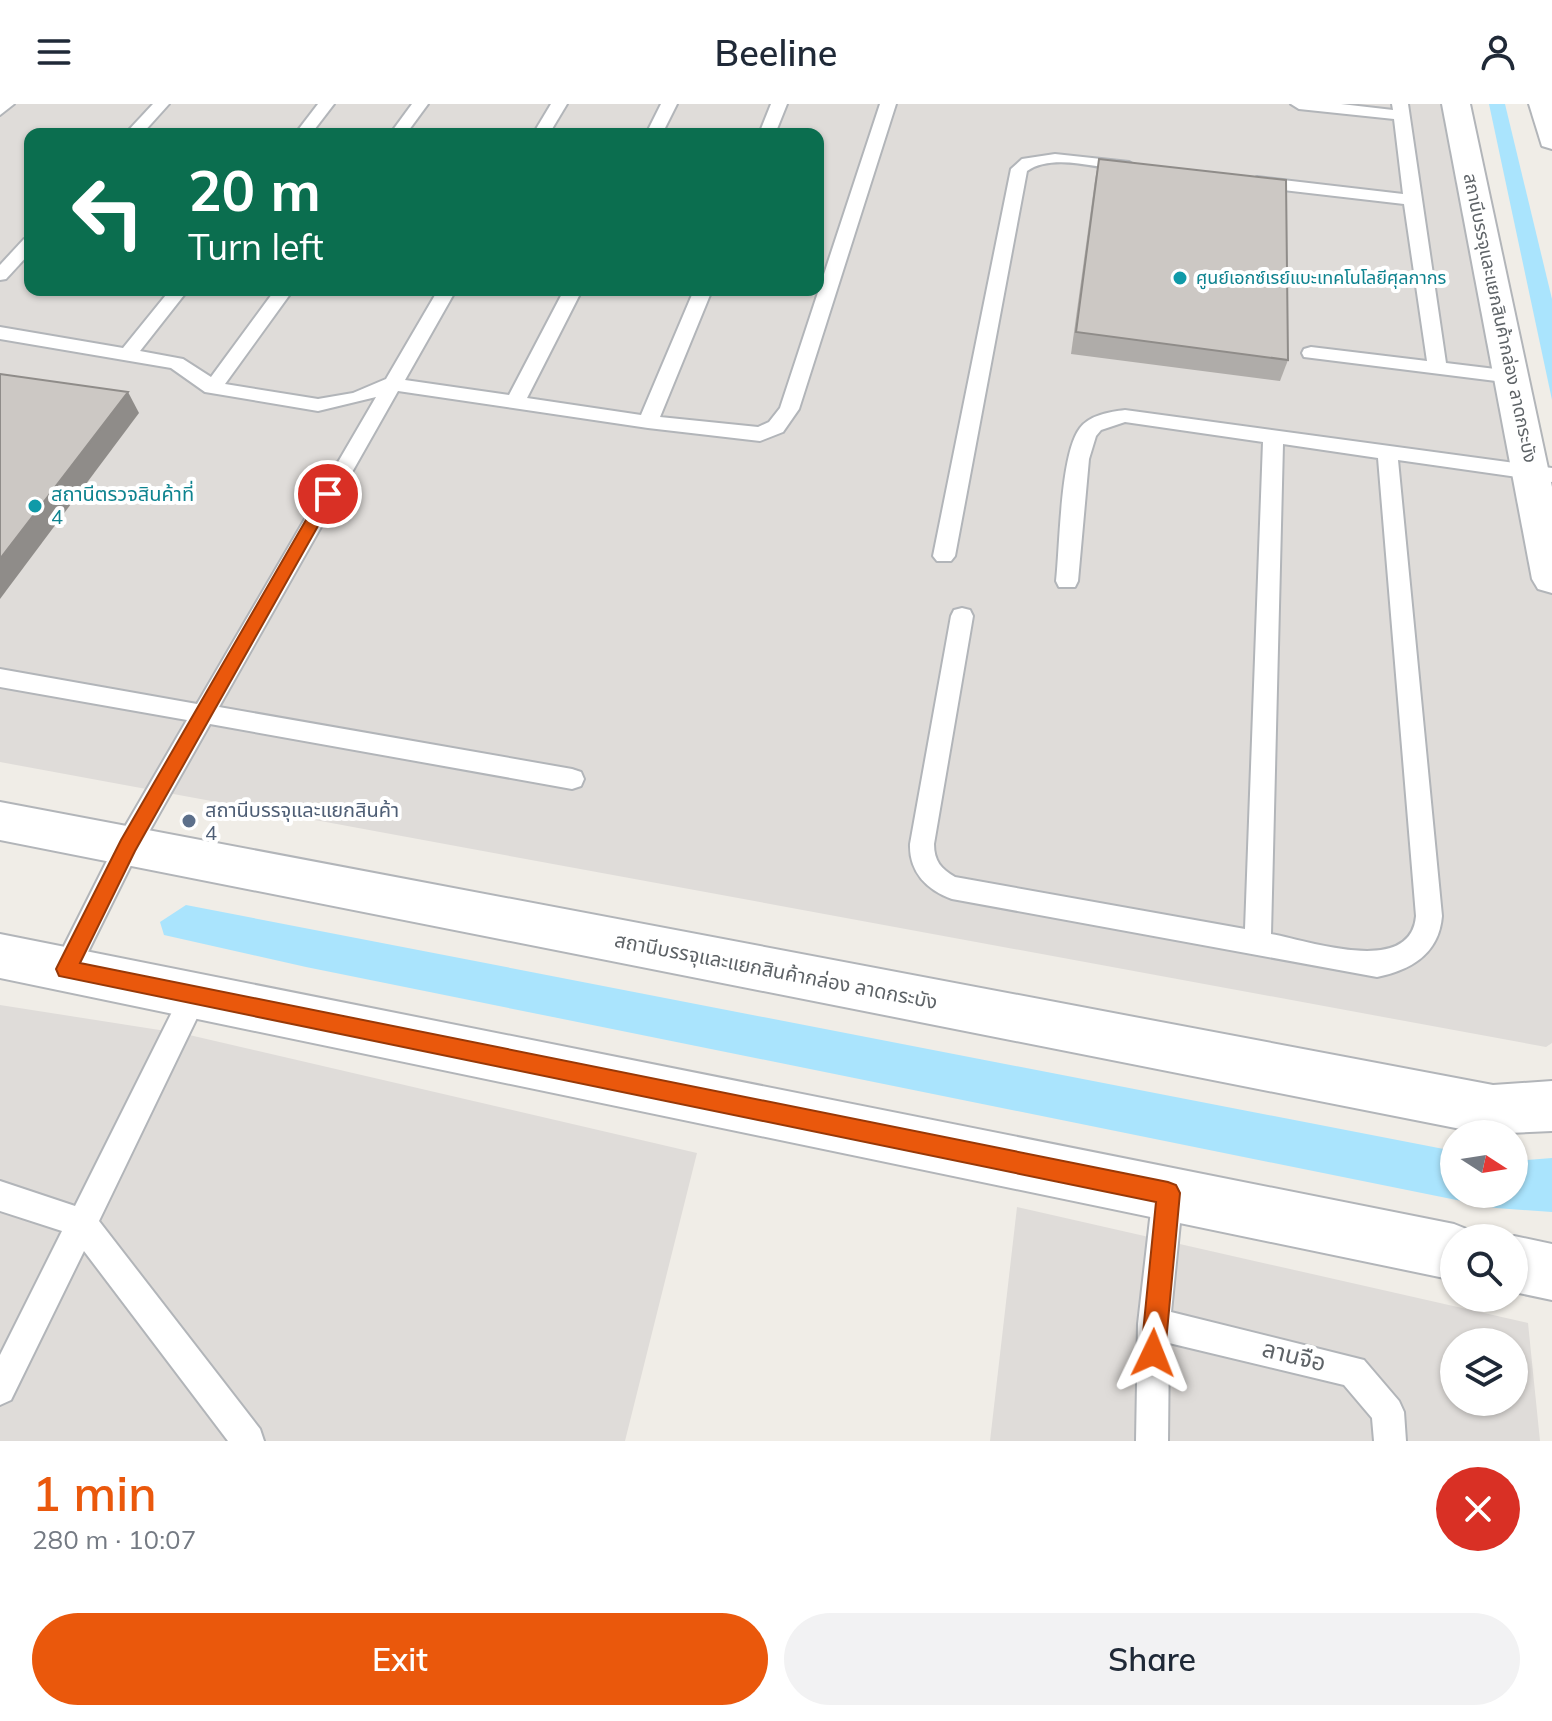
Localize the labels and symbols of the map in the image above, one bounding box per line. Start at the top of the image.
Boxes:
street label: สถานีบรรจุและแยกสินค้ากล่อง ลาดกระบัง [1459,171,1542,465]
place label: ศูนย์เอกซ์เรย์แบะเทคโนโลยีศุลกากร [1196,266,1447,290]
marker: ศูนย์เอกซ์เรย์แบะเทคโนโลยีศุลกากร [1171,269,1189,287]
pin [294,460,362,528]
place label: สถานีตรวจสินค้าที่ 4 [51,480,194,529]
marker: สถานีตรวจสินค้าที่ 4 [26,497,44,515]
place label: สถานีบรรจุและแยกสินค้า 4 [205,797,399,845]
marker: สถานีบรรจุและแยกสินค้า 4 [180,812,198,830]
street label: สถานีบรรจุและแยกสินค้ากล่อง ลาดกระบัง [613,927,940,1014]
north arrow [1440,1120,1528,1208]
position arrow [1111,1311,1195,1395]
street label: ลานจือ [1259,1333,1329,1377]

